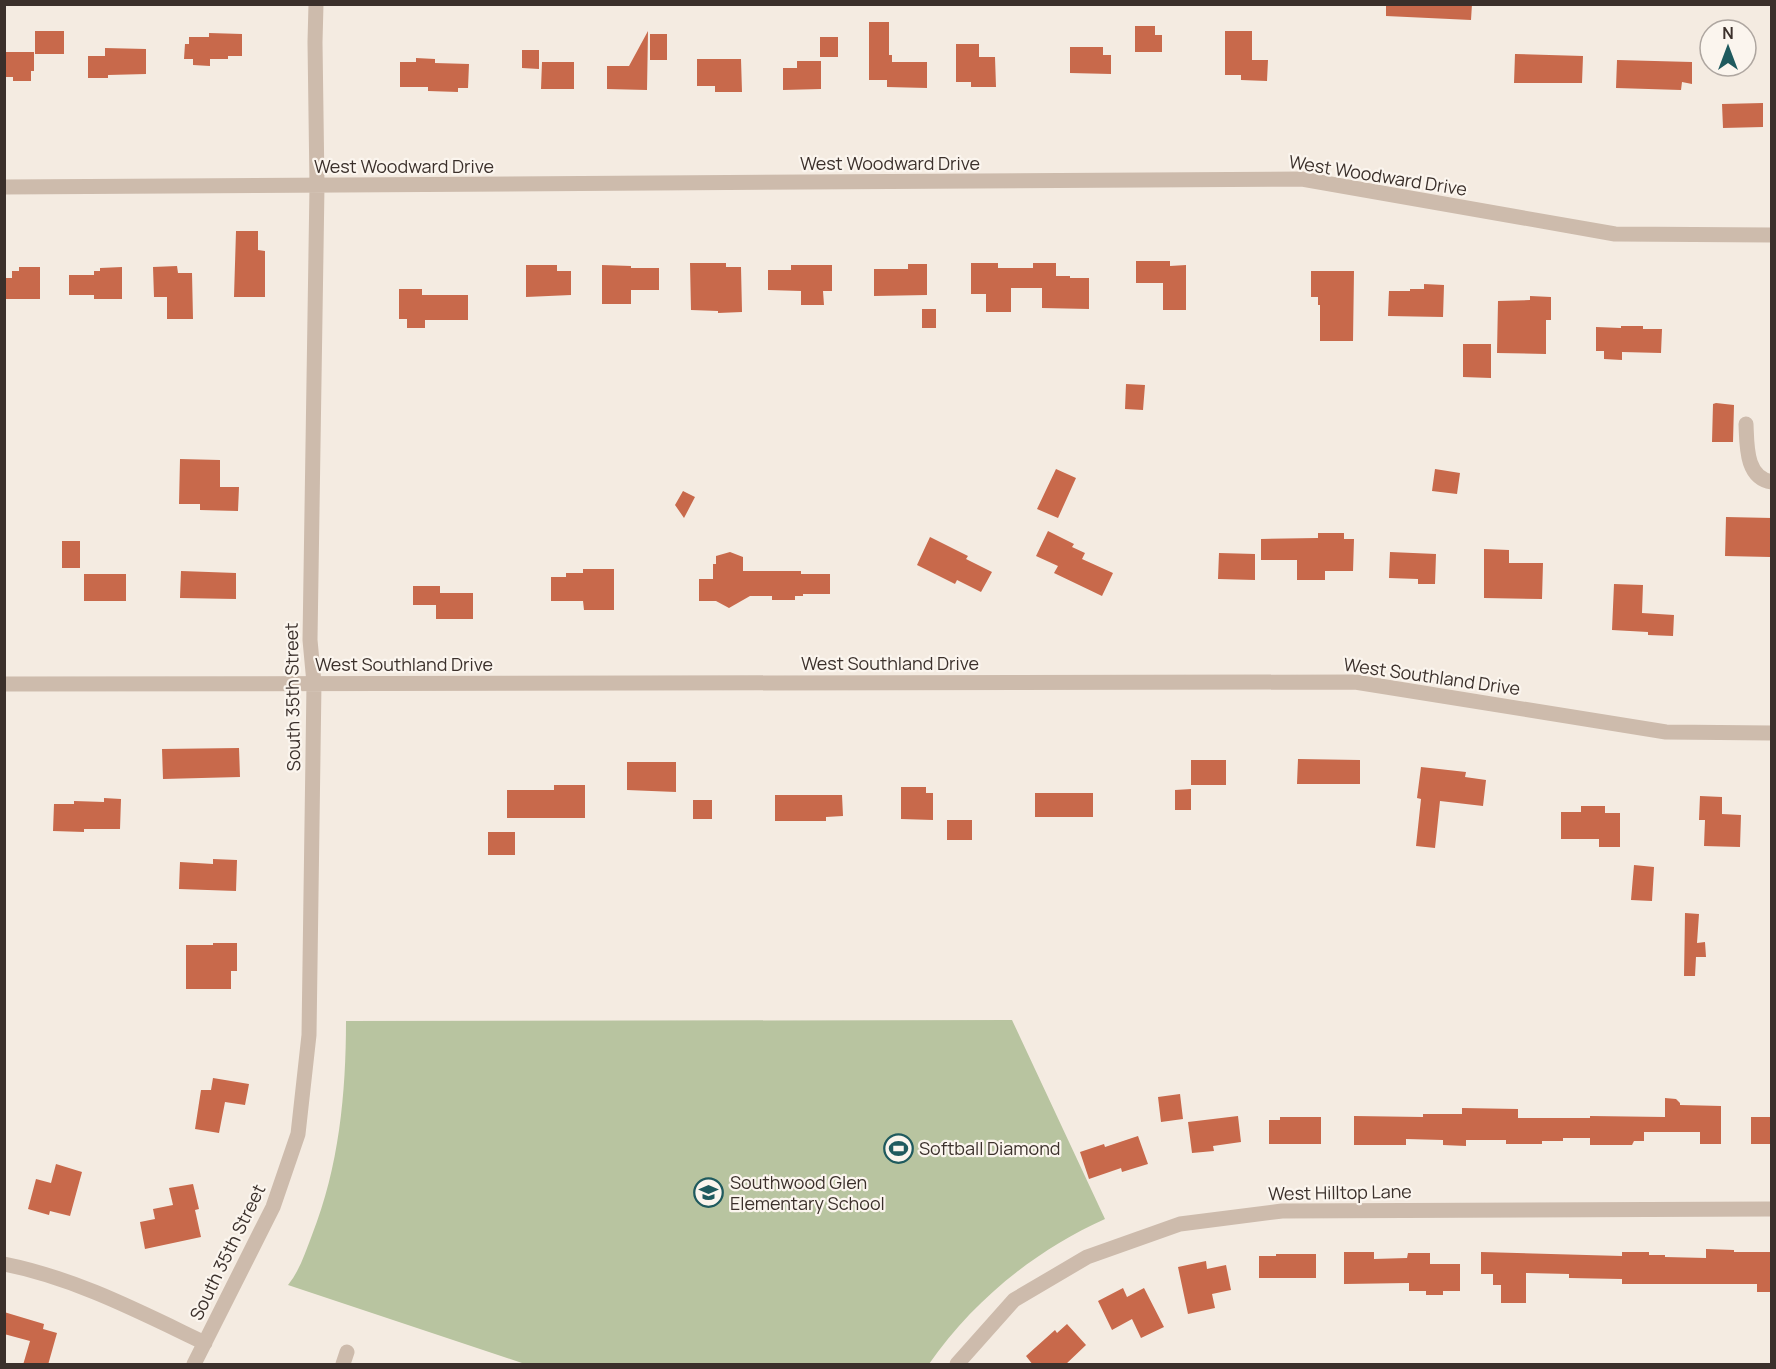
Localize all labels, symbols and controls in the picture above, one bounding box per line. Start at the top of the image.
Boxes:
north arrow [1698,18,1758,78]
text: N [1722,22,1734,44]
street label: West Woodward Drive [1287,149,1469,201]
street label: West Woodward Drive [800,151,980,175]
street label: West Woodward Drive [314,154,494,178]
street label: South 35th Street [279,622,305,772]
street label: West Southland Drive [801,651,979,675]
street label: West Southland Drive [315,652,493,676]
street label: West Southland Drive [1342,652,1522,700]
sports icon: Softball Diamond [882,1132,914,1164]
place label: Softball Diamond [919,1136,1060,1160]
place label: Southwood Glen Elementary School [730,1170,885,1215]
school or university icon: Southwood Glen Elementary School [693,1176,725,1208]
street label: West Hilltop Lane [1268,1179,1412,1205]
street label: South 35th Street [184,1180,270,1324]

